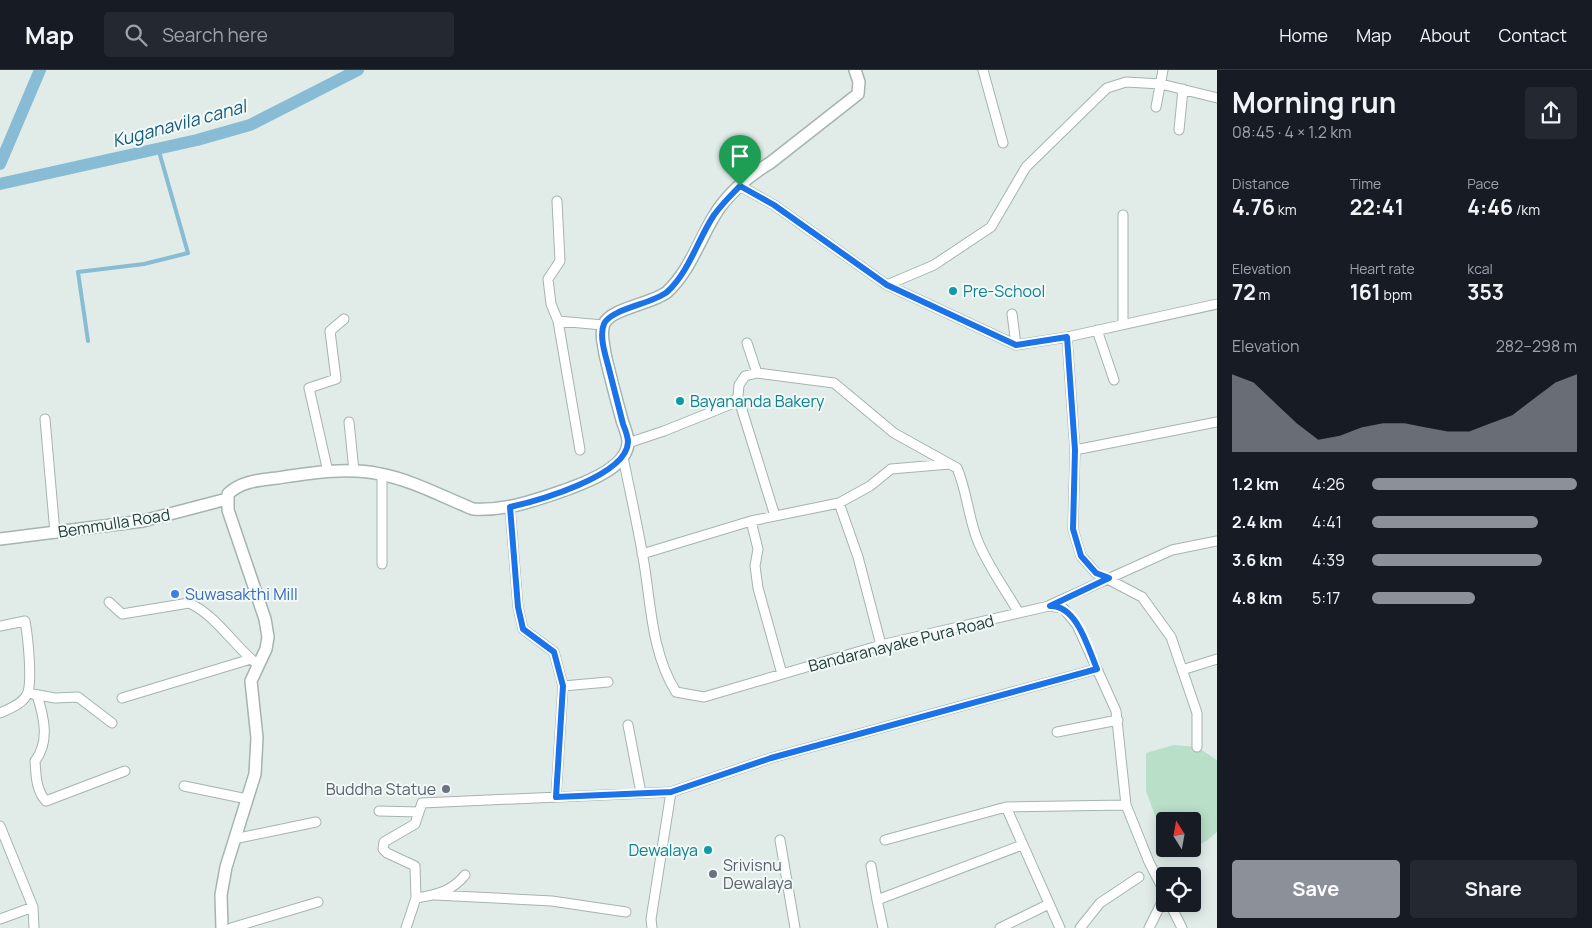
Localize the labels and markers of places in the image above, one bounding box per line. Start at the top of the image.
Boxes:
pin [719,135,761,186]
place label: Pre-School [963,280,1045,302]
marker: Pre-School [947,285,959,297]
place label: Bayananda Bakery [690,390,825,412]
marker: Bayananda Bakery [674,395,686,407]
place label: Suwasakthi Mill [185,583,298,605]
marker: Suwasakthi Mill [169,588,181,600]
place label: Buddha Statue [326,778,436,800]
marker: Buddha Statue [440,783,452,795]
place label: Dewalaya [628,839,698,861]
marker: Dewalaya [702,844,714,856]
place label: Srivisnu Dewalaya [723,854,793,894]
marker: Srivisnu Dewalaya [707,868,719,880]

